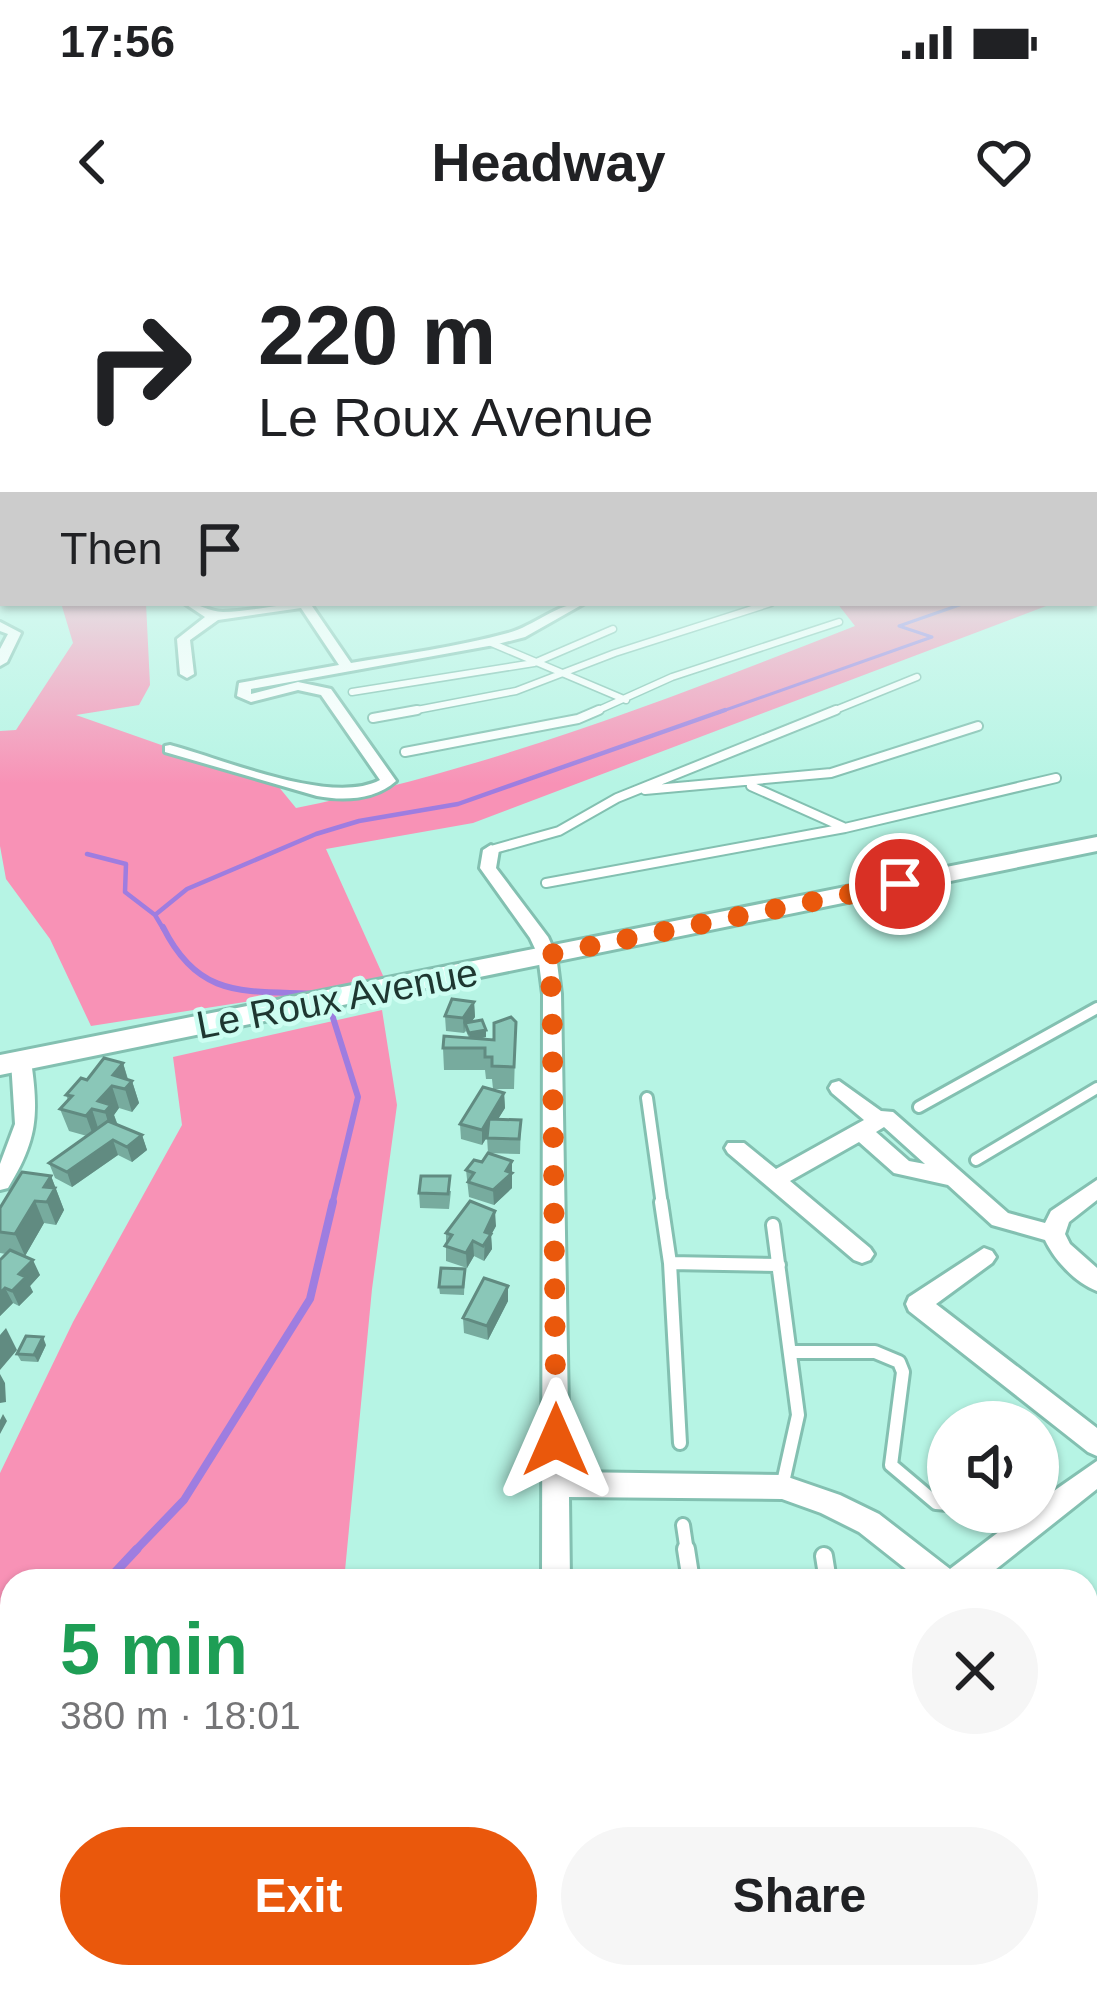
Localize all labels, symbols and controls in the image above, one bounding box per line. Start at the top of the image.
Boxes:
text: 17:56 [60,16,175,67]
icon: back [60,129,126,195]
icon: heart [971,129,1037,195]
text: Headway [431,132,666,192]
icon: right [60,288,216,444]
text: 220 m [258,288,496,382]
text: Le Roux Avenue [258,387,653,447]
icon: arrive [187,516,253,582]
text: Then [60,523,163,574]
pin [849,833,951,935]
icon: arrive [867,851,933,917]
street label: Le Roux Avenue [193,950,481,1047]
position arrow [493,1377,619,1503]
map controls [927,1401,1059,1533]
button: sound [927,1401,1059,1533]
button: close [912,1608,1038,1734]
text: 5 min [60,1609,248,1689]
text: 380 m · 18:01 [60,1694,301,1737]
button: Exit [60,1827,537,1965]
button: Share [561,1827,1038,1965]

